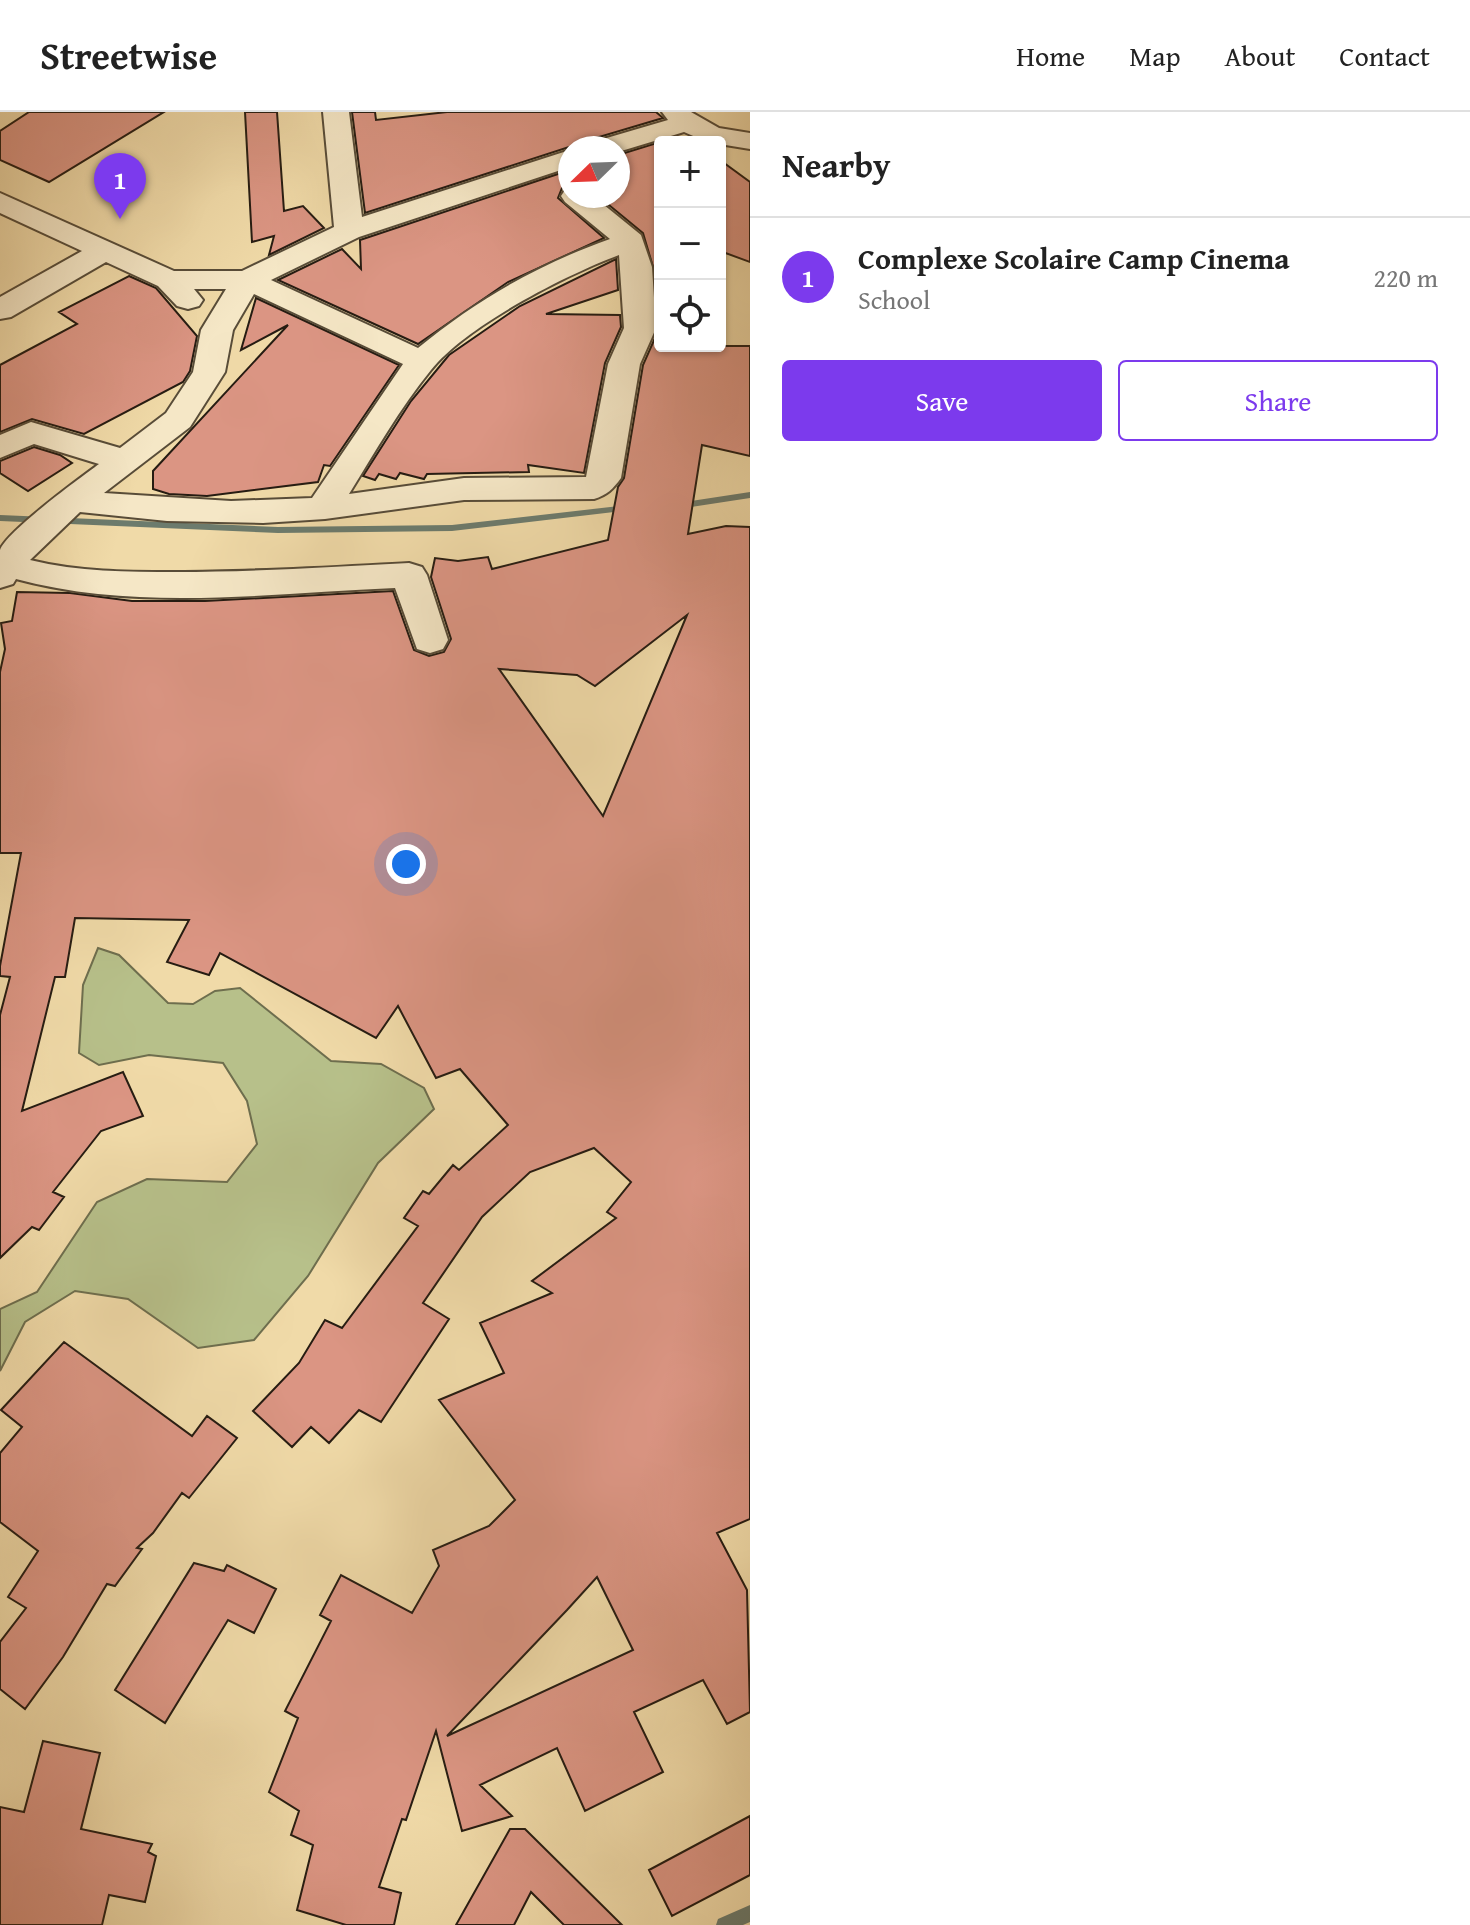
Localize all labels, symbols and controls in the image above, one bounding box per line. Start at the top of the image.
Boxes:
text: Streetwise [40,27,217,83]
text: Home [1016,35,1085,76]
text: Map [1129,35,1181,76]
text: About [1225,35,1295,76]
text: Contact [1339,35,1430,76]
north arrow [558,136,630,208]
map controls [654,136,726,352]
button: + [654,136,726,208]
text: Nearby [782,140,891,189]
pin: 1 [94,153,146,219]
button: − [654,208,726,280]
text: Complexe Scolaire Camp Cinema [858,236,1290,280]
text: 1 [801,258,815,297]
text: 220 m [1373,258,1438,297]
button: locate [654,280,726,352]
text: School [858,280,930,319]
button: Save [782,360,1102,441]
button: Share [1118,360,1438,441]
your location [386,844,426,884]

